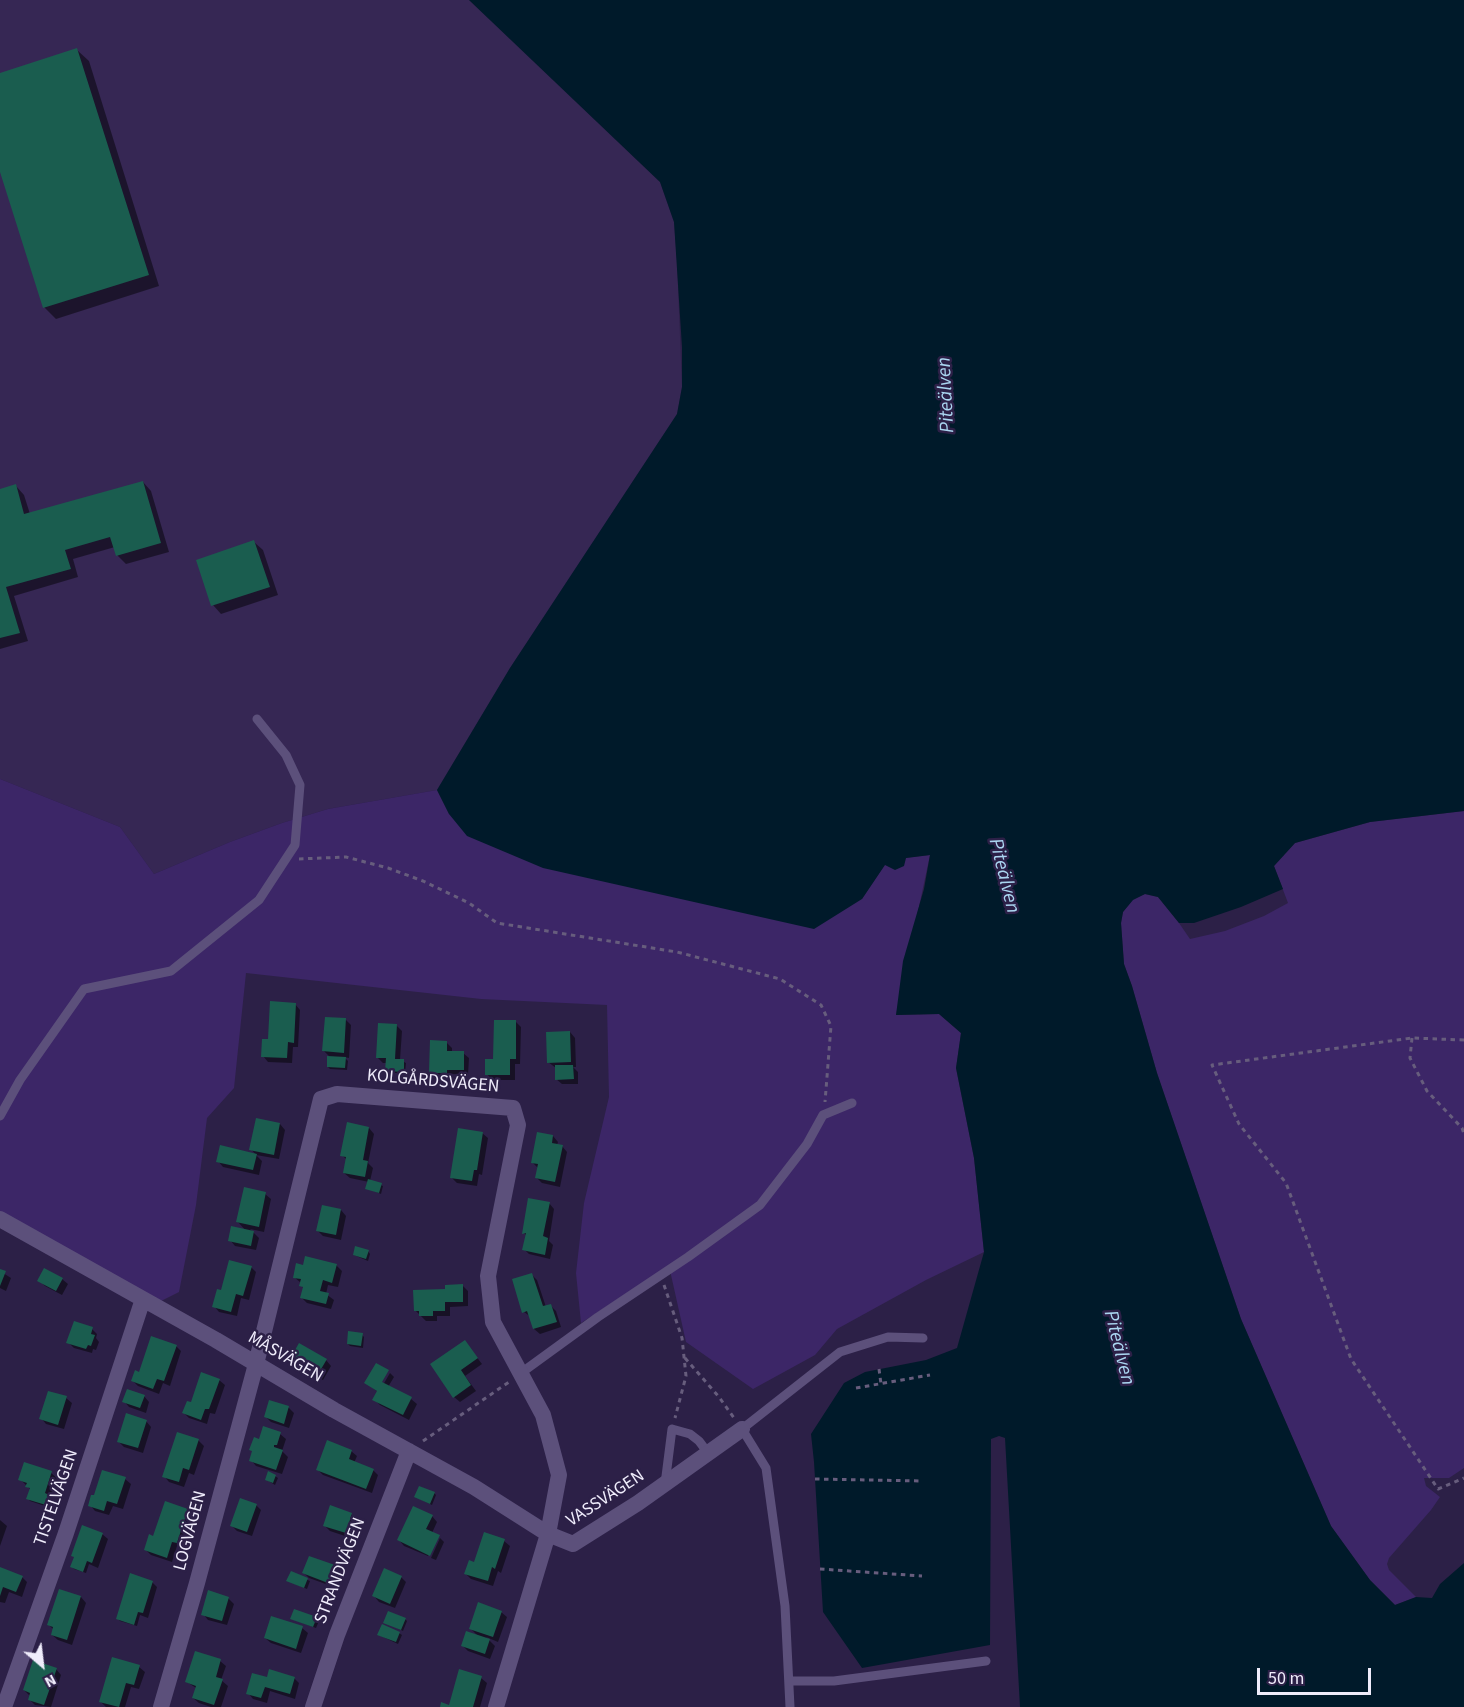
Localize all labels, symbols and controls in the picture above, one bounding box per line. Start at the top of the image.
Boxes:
water label: Piteälven [933,356,961,434]
water label: Piteälven [982,836,1024,916]
street label: KOLGÅRDSVÄGEN [366,1065,500,1099]
water label: Piteälven [1097,1308,1139,1388]
street label: MÅSVÄGEN [244,1328,326,1388]
street label: TISTELVÄGEN [30,1447,84,1549]
street label: VASSVÄGEN [563,1466,649,1532]
street label: LOGVÄGEN [170,1489,212,1573]
street label: STRANDVÄGEN [311,1515,371,1627]
north arrow [12,1635,72,1695]
scale bar [1260,1656,1374,1694]
text: 50 m [1268,1666,1304,1691]
text: N [41,1669,60,1693]

